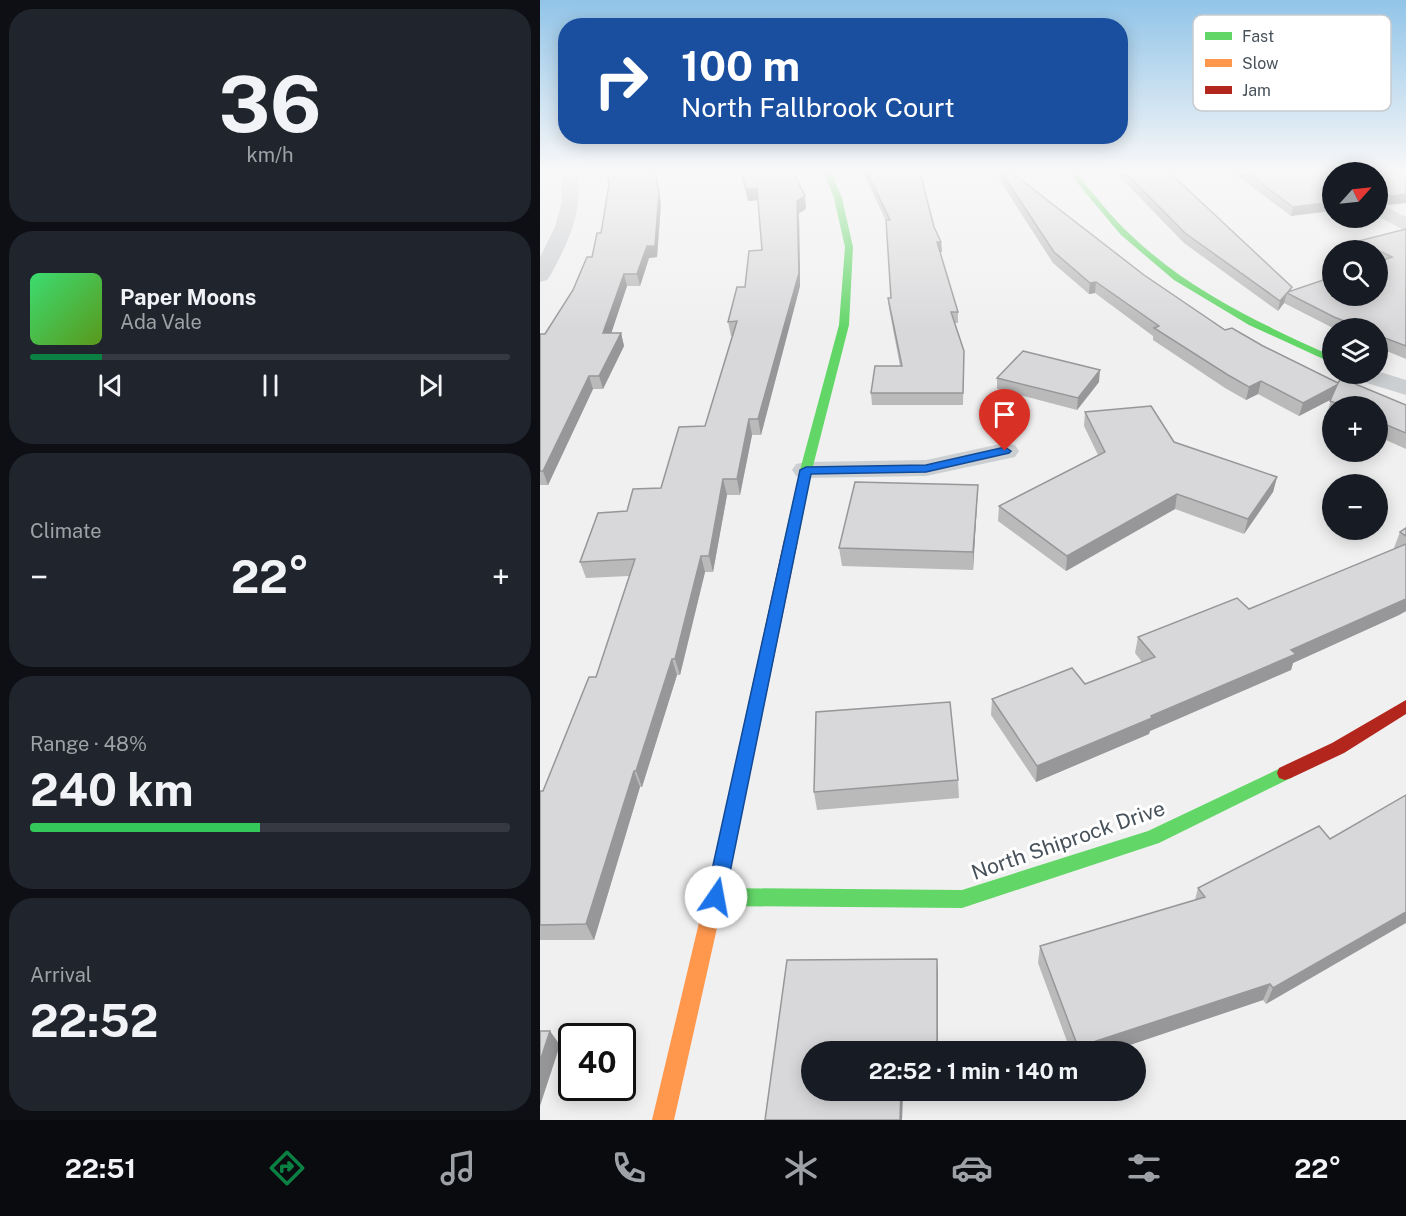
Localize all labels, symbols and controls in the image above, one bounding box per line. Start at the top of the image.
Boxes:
legend [1193,15,1391,111]
text: Fast [1242,27,1274,46]
text: 100 m [681,41,800,90]
icon: right [582,42,660,120]
text: Slow [1242,54,1279,73]
text: 36 [218,58,322,150]
text: Jam [1242,81,1271,100]
text: North Fallbrook Court [681,91,955,123]
text: km/h [246,143,294,167]
north arrow [1322,162,1388,228]
map controls [1322,162,1388,540]
button: search [1322,240,1388,306]
text: Paper Moons [120,284,256,310]
text: Ada Vale [120,310,202,334]
button: layers [1322,318,1388,384]
icon: previous [94,369,127,402]
icon: pause [254,369,287,402]
icon: next [414,369,447,402]
pin [979,389,1030,451]
button: + [1322,396,1388,462]
icon: arrive [988,398,1021,431]
button: − [1322,474,1388,540]
text: Climate [30,519,102,543]
text: 22° [231,550,309,603]
text: − [30,558,48,596]
text: + [492,558,510,596]
text: Range · 48% [30,732,147,756]
text: 240 km [30,763,194,816]
street label: North Shiprock Drive [968,795,1168,885]
position arrow [684,865,748,929]
text: Arrival [30,963,92,987]
text: 22:52 [30,994,158,1047]
speed limit sign: 40 [558,1023,636,1101]
text: 22:52 · 1 min · 140 m [869,1058,1078,1084]
icon: directions [266,1147,308,1189]
icon: music [437,1147,479,1189]
icon: phone [608,1147,650,1189]
icon: climate [780,1147,822,1189]
icon: car [951,1147,993,1189]
icon: filters [1123,1147,1165,1189]
text: 22:51 [65,1152,136,1184]
text: 22° [1294,1152,1341,1184]

